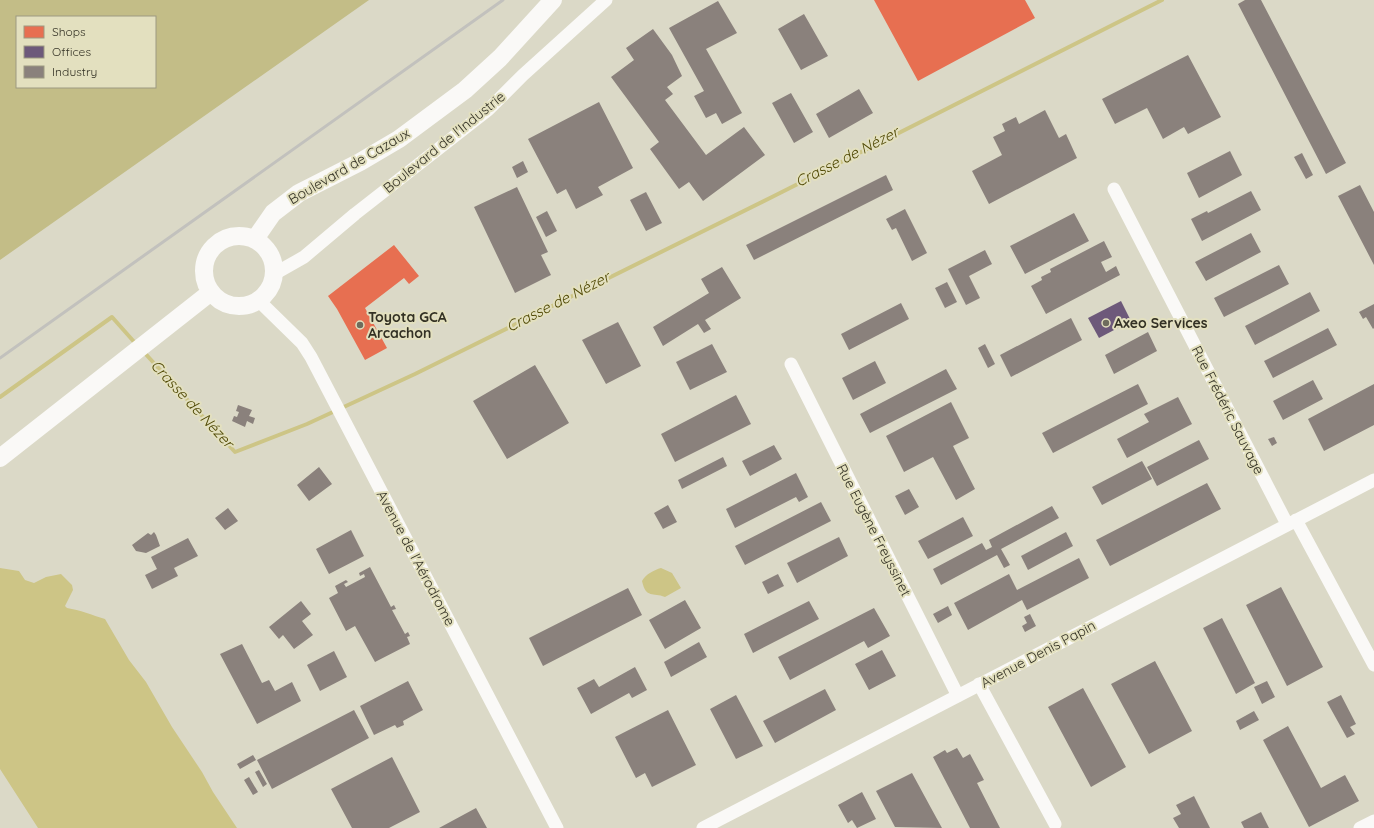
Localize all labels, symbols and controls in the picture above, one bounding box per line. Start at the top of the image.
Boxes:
legend [16,16,156,88]
text: Shops [52,24,86,39]
text: Offices [52,44,91,59]
text: Industry [52,64,97,79]
street label: Boulevard de l'Industrie [379,87,509,197]
water label: Crasse de Nézer [792,121,904,191]
street label: Boulevard de Cazaux [285,124,413,208]
water label: Crasse de Nézer [503,266,615,336]
place label: Toyota GCA Arcachon [368,308,447,342]
place label: Axeo Services [1114,314,1208,332]
marker: Axeo Services [1101,318,1111,328]
marker: Toyota GCA Arcachon [355,320,365,330]
street label: Rue Frédéric Sauvage [1188,343,1268,477]
water label: Crasse de Nézer [147,356,240,453]
street label: Rue Eugène Freyssinet [833,461,915,599]
street label: Avenue de l'Aérodrome [373,487,459,629]
street label: Avenue Denis Papin [977,616,1099,692]

